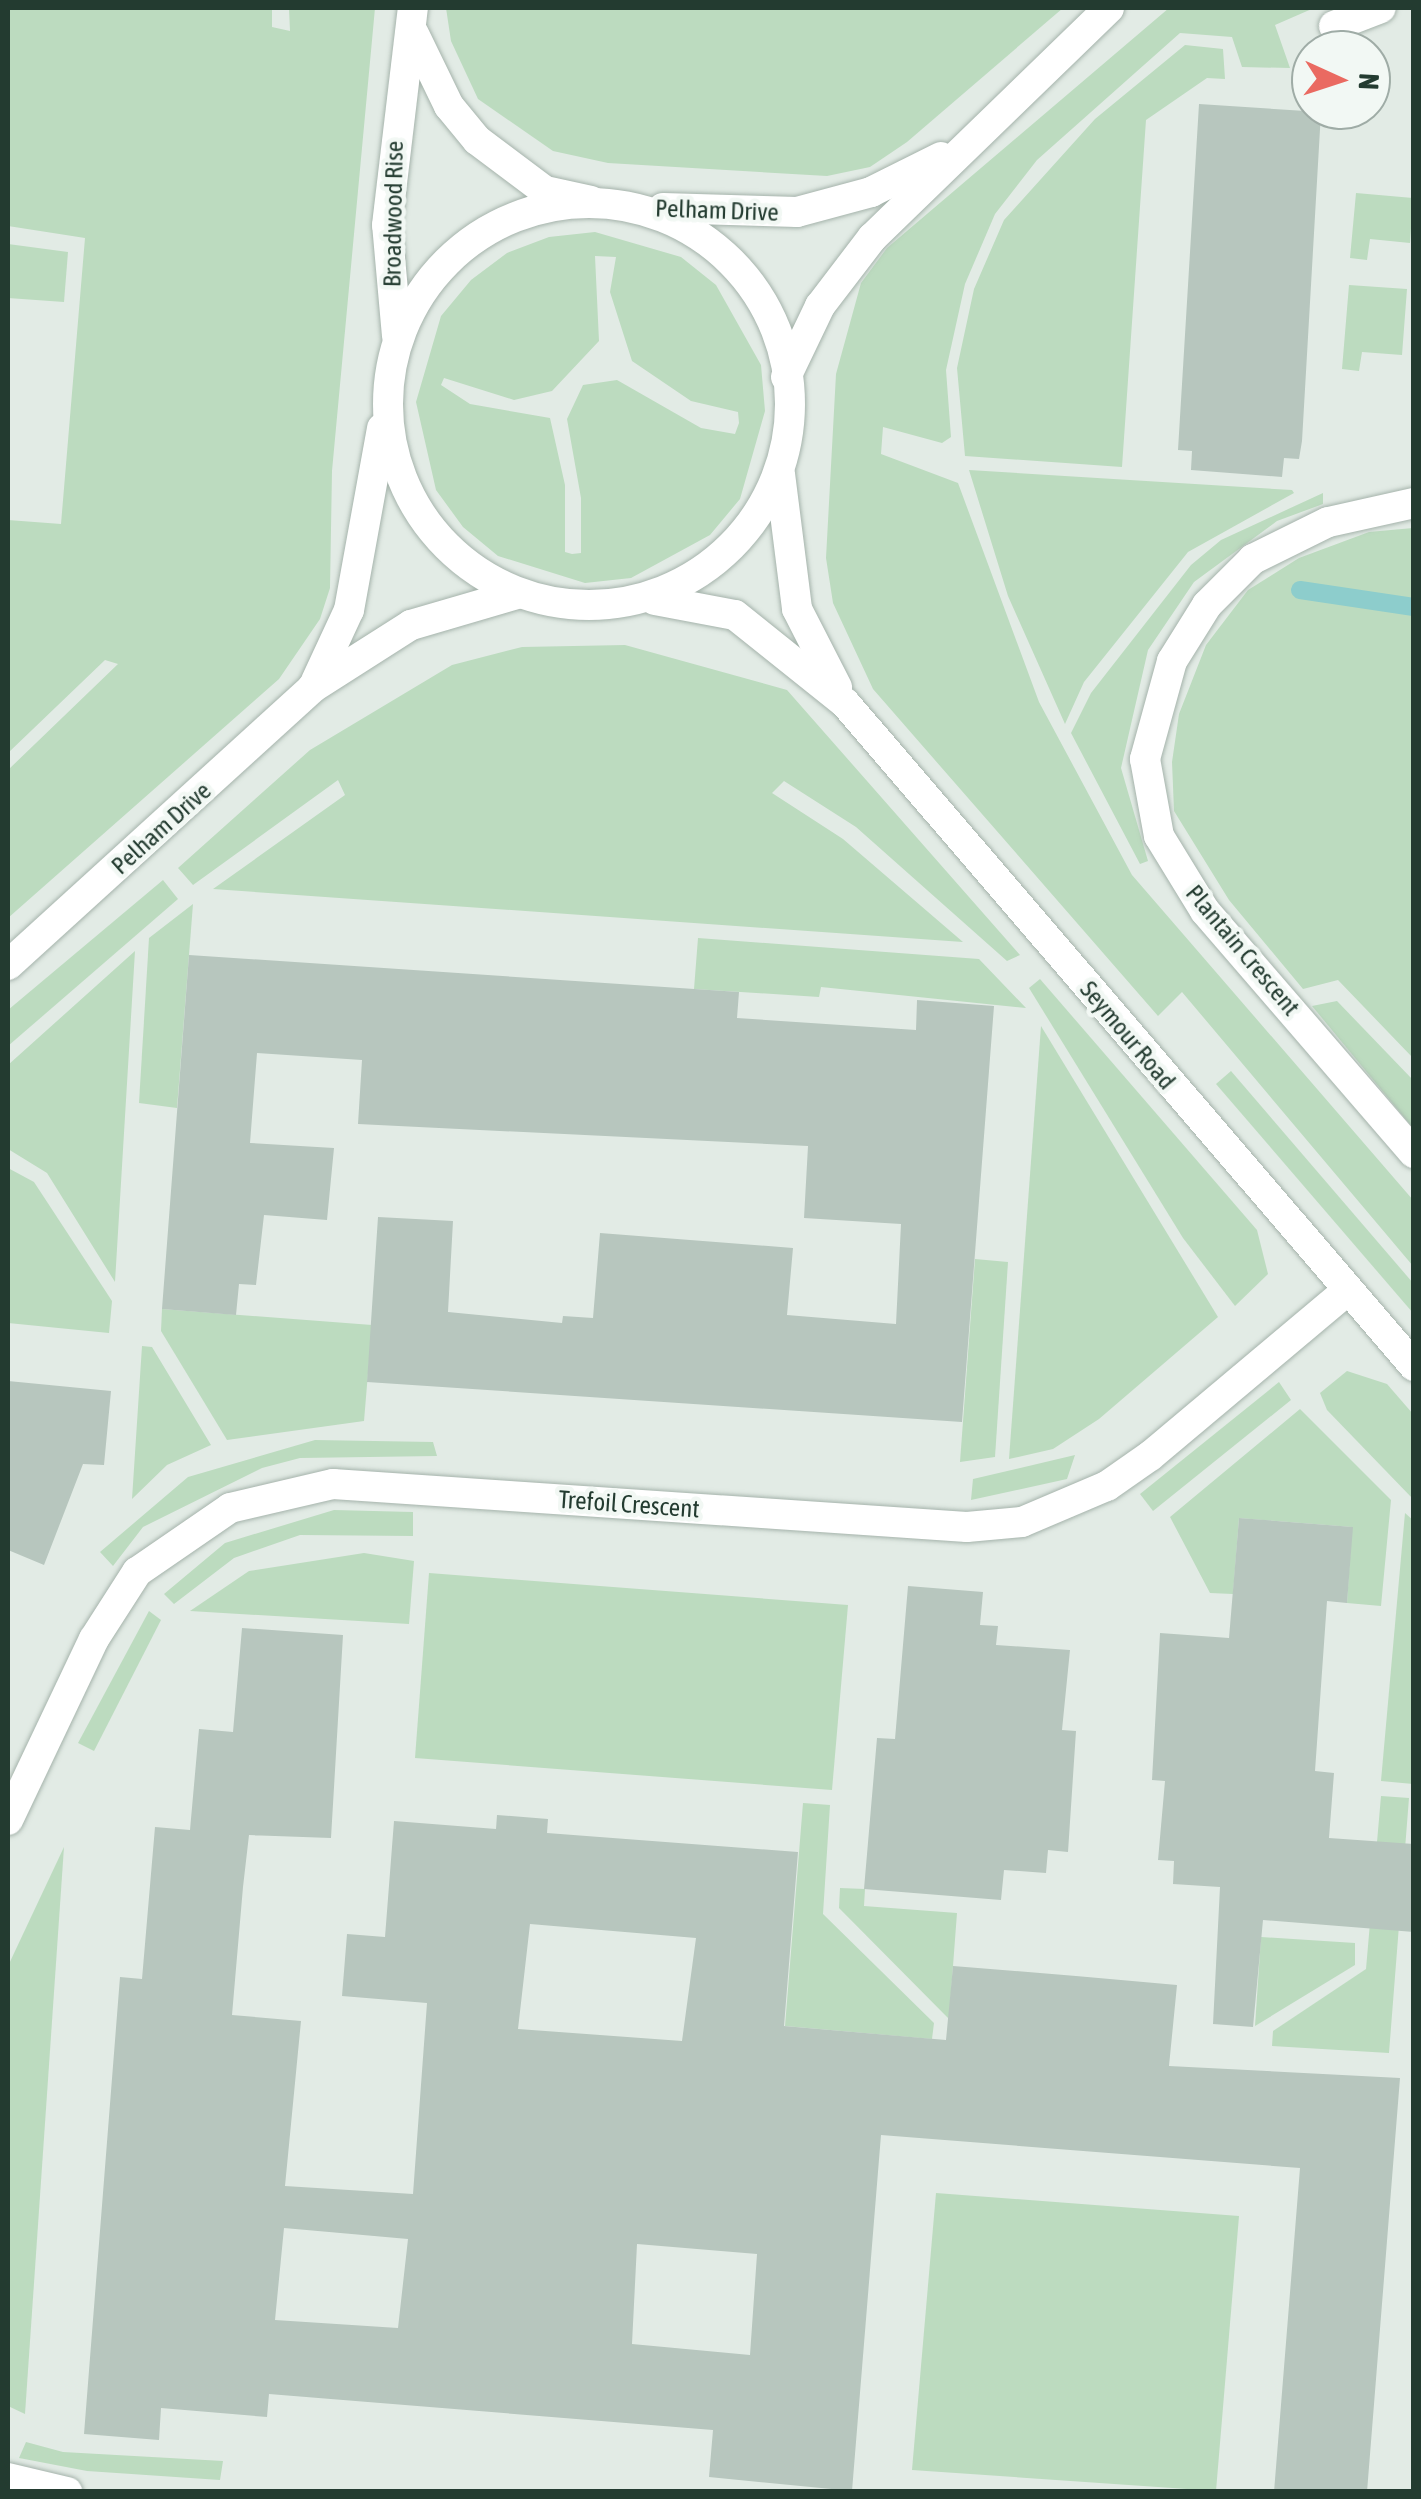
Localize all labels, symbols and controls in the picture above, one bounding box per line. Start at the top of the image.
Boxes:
north arrow [1291,30,1391,130]
text: N [1353,72,1385,91]
street label: Broadwood Rise [377,141,409,287]
street label: Pelham Drive [655,193,779,227]
street label: Pelham Drive [105,775,217,881]
street label: Plantain Crescent [1180,879,1306,1021]
street label: Seymour Road [1074,975,1182,1095]
street label: Trefoil Crescent [557,1484,701,1524]

